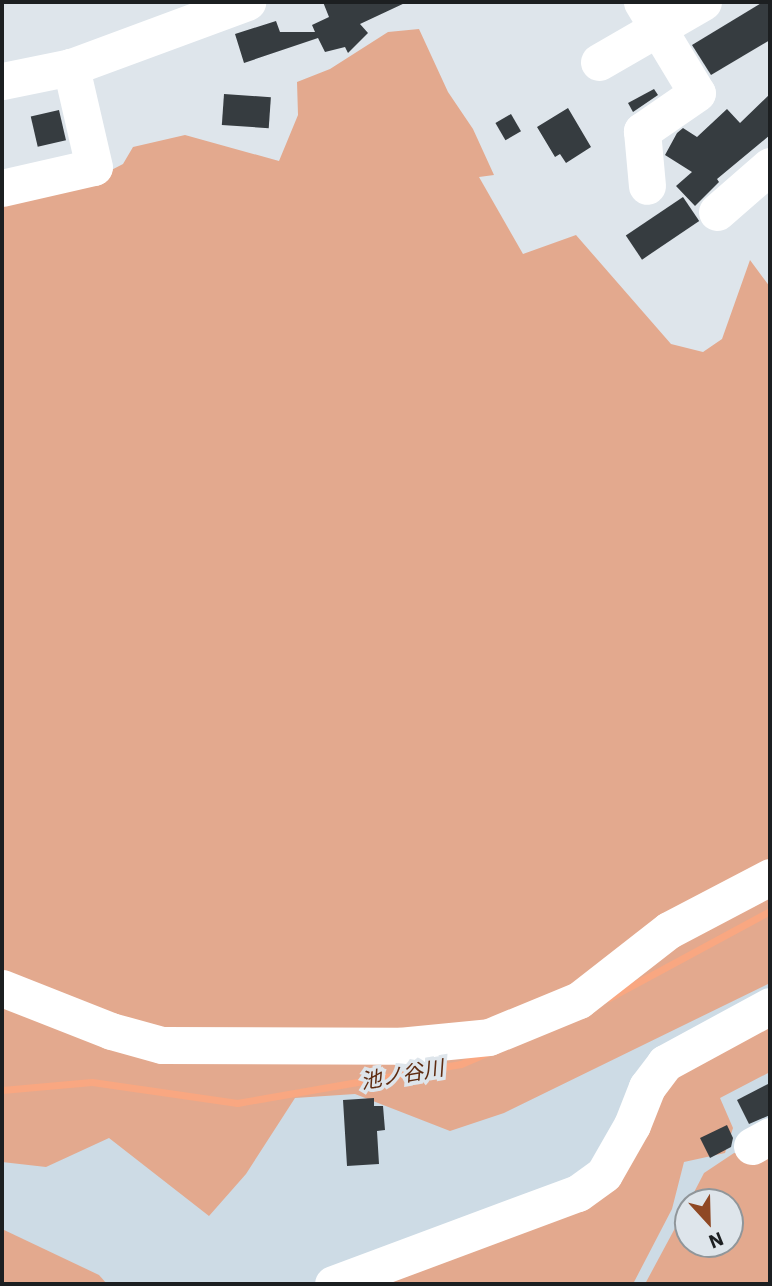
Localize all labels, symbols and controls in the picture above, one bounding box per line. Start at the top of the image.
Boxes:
water label: 池ノ谷川 [358,1054,446,1094]
north arrow [674,1188,744,1258]
text: N [705,1227,727,1254]

